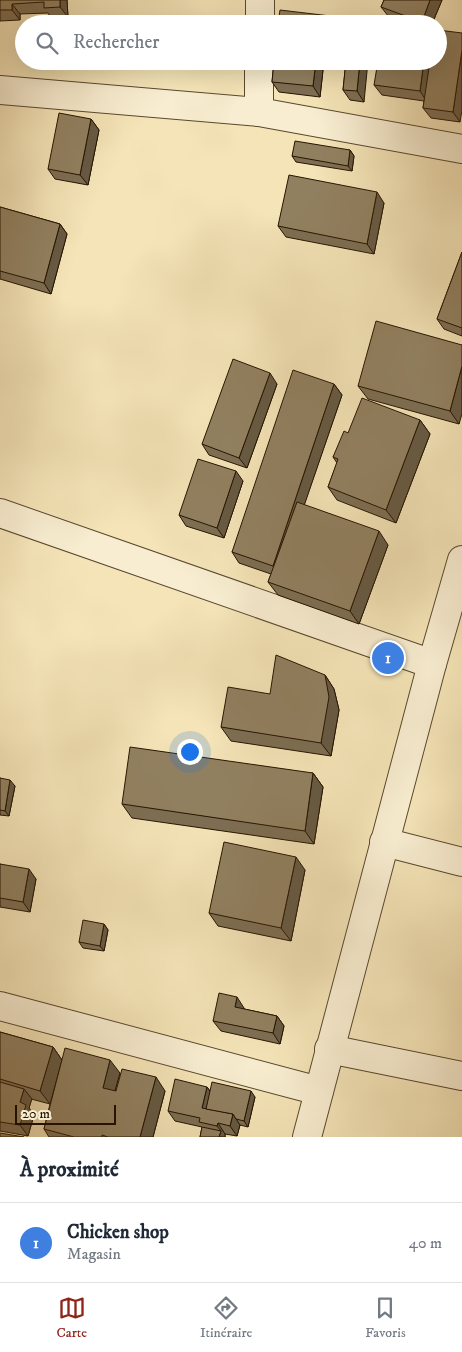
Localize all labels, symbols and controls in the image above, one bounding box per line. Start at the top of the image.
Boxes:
search box [15,15,447,70]
icon: search [33,29,61,57]
text: Rechercher [73,31,159,54]
pin: 1 [372,639,404,677]
your location [177,739,203,765]
scale bar [15,1102,116,1125]
text: 20 m [22,1105,50,1123]
text: À proximité [20,1157,119,1183]
text: Chicken shop [67,1221,169,1244]
text: 1 [33,1233,39,1253]
text: 40 m [409,1233,442,1253]
text: Magasin [67,1244,121,1264]
tab: Carte [56,1294,87,1342]
tab: Itinéraire [200,1294,252,1342]
tab: Favoris [365,1294,406,1342]

